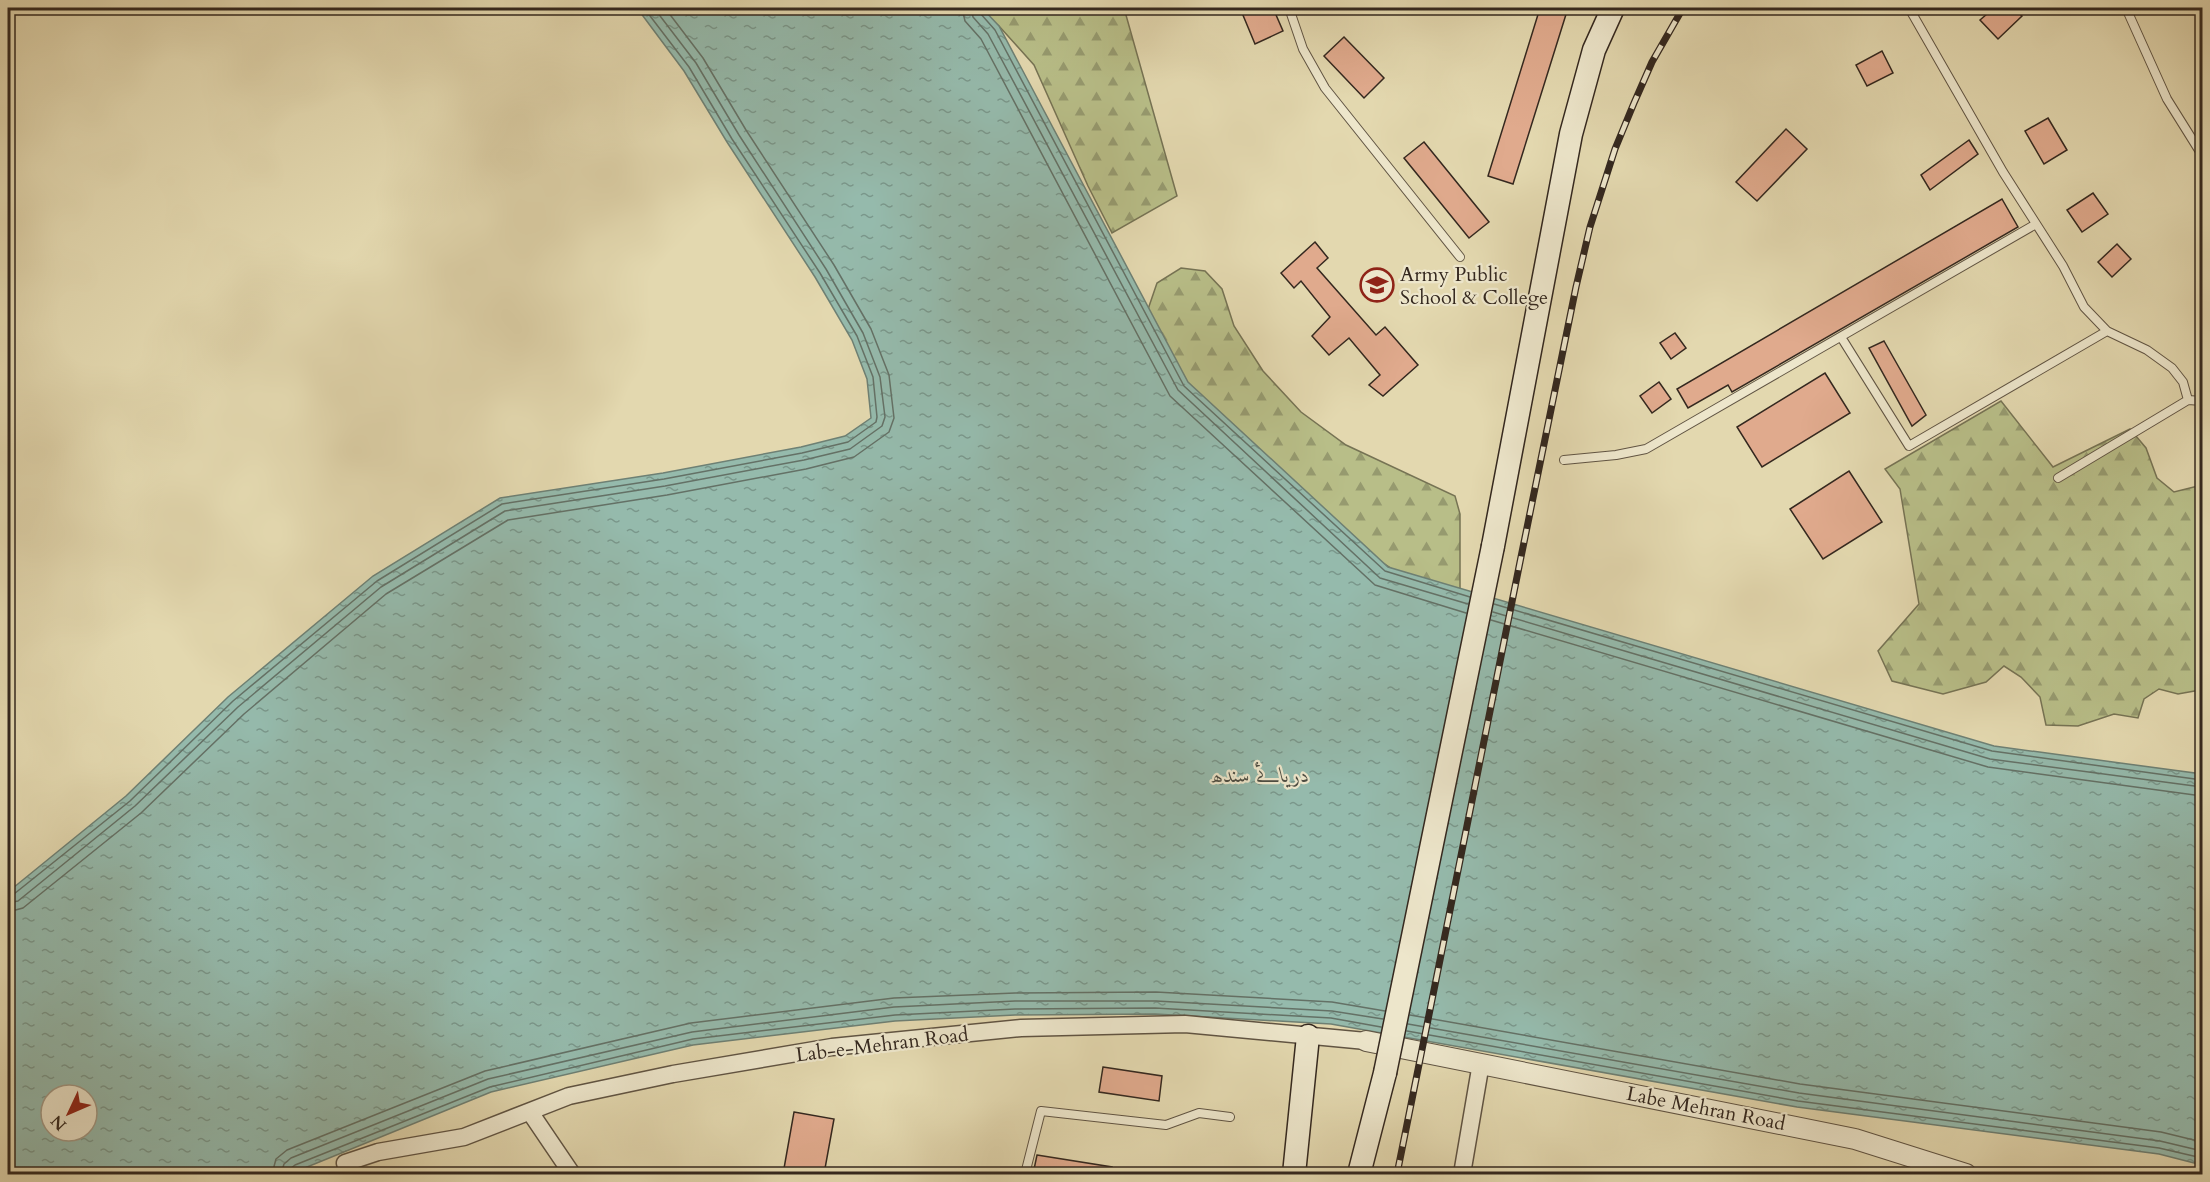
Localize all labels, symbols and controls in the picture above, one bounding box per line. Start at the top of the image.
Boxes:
place label: Army Public School & College [1400,261,1548,311]
school or university icon: Army Public School & College [1359,267,1395,303]
water label: دریائے سندھ [1210,761,1310,790]
street label: Lab-e-Mehran Road [794,1020,970,1068]
street label: Labe Mehran Road [1624,1080,1788,1137]
north arrow [39,1083,99,1143]
text: N [46,1110,72,1135]

